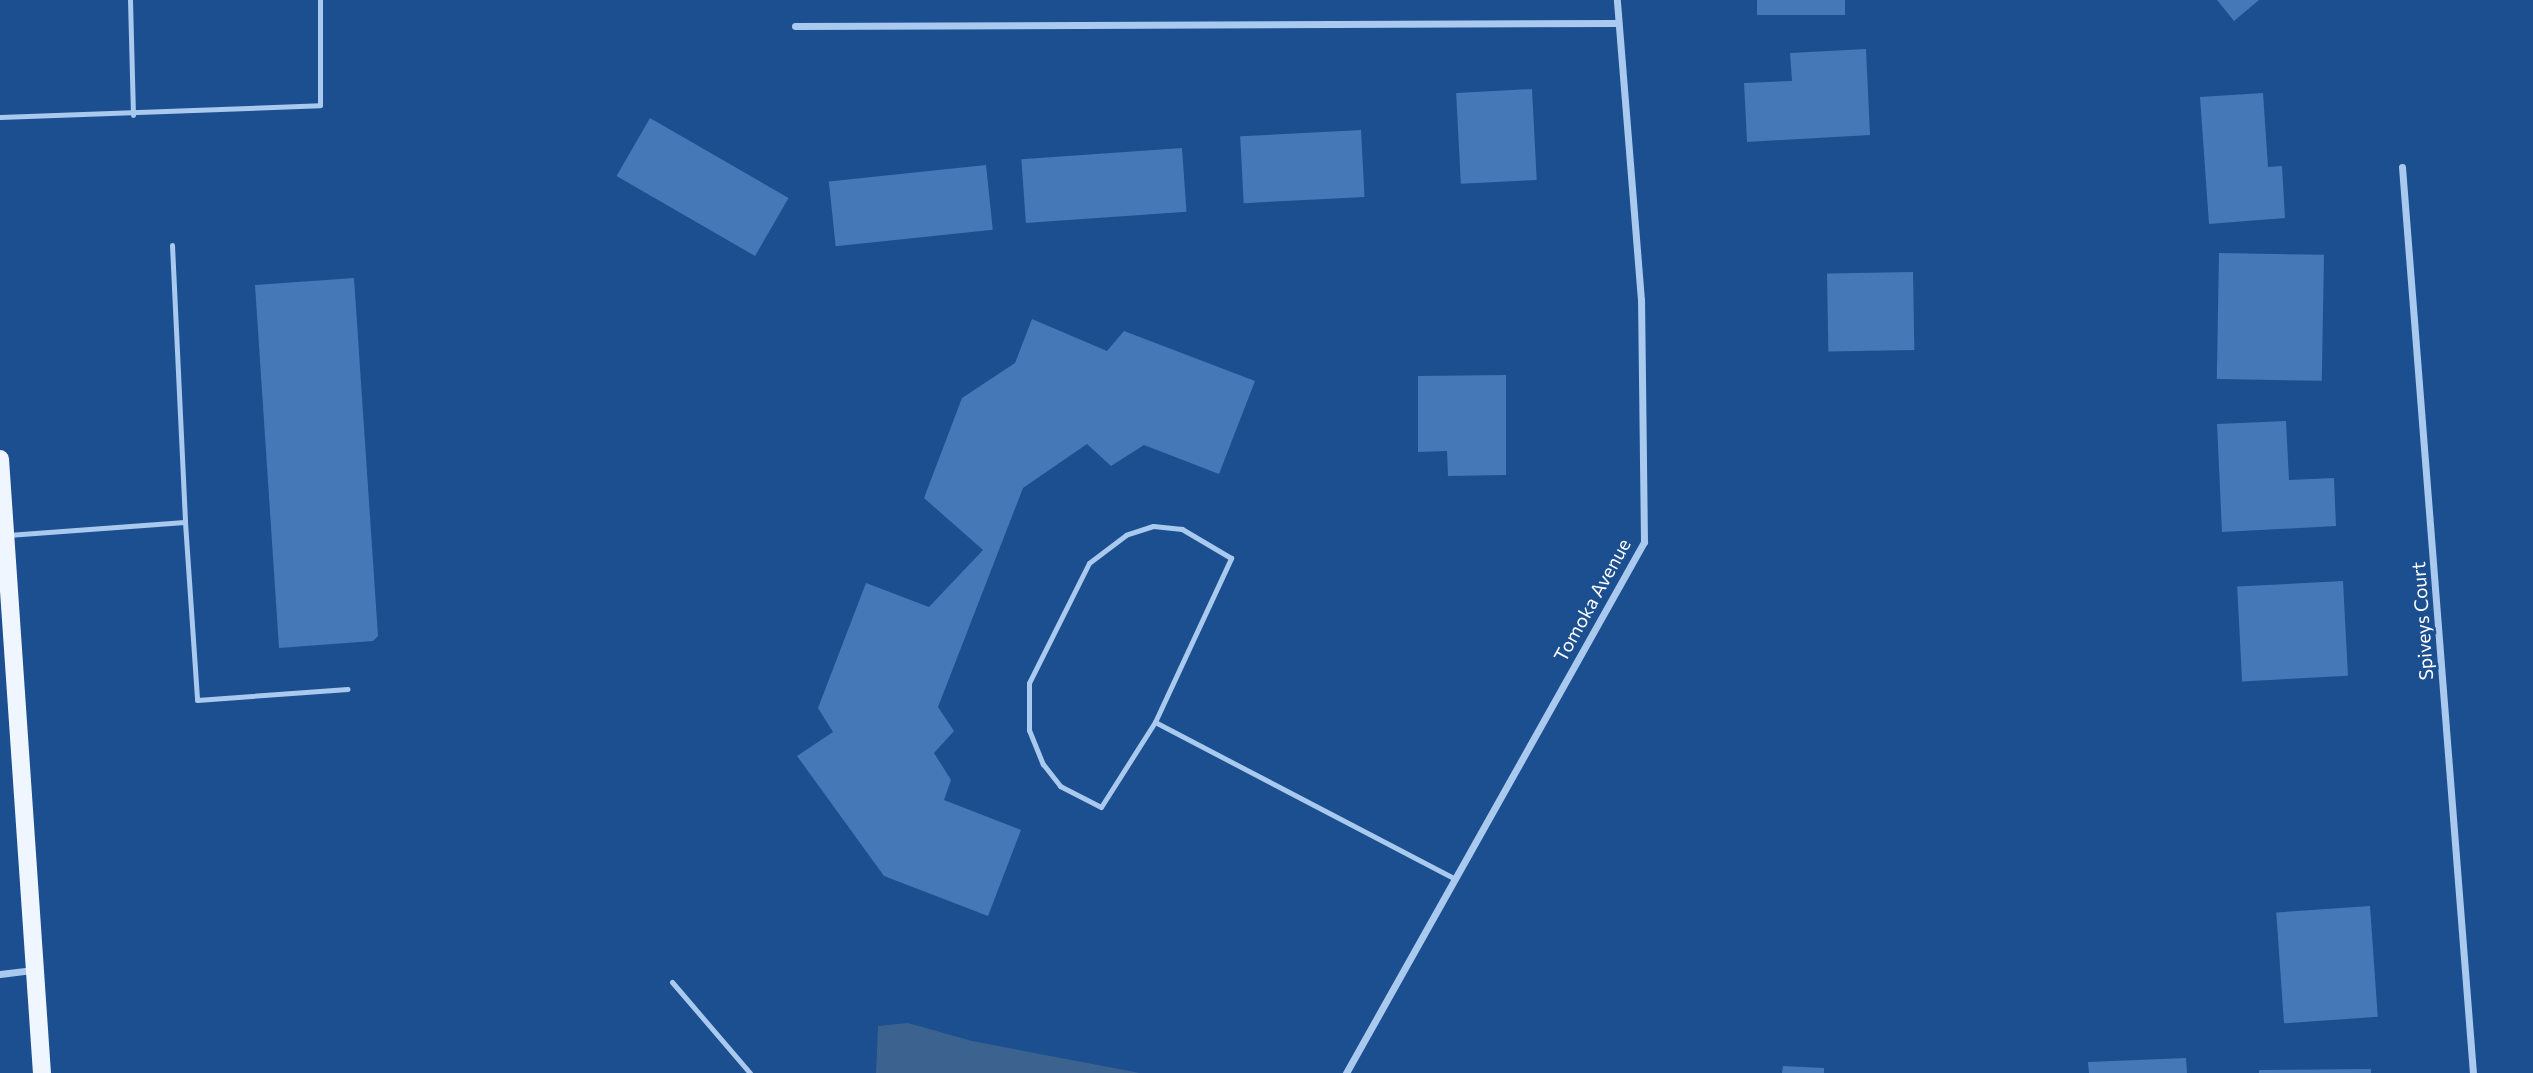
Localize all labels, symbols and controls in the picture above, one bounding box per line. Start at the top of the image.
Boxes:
street label: Tomoka Avenue [1549,534,1635,666]
street label: Spiveys Court [2406,561,2438,681]

